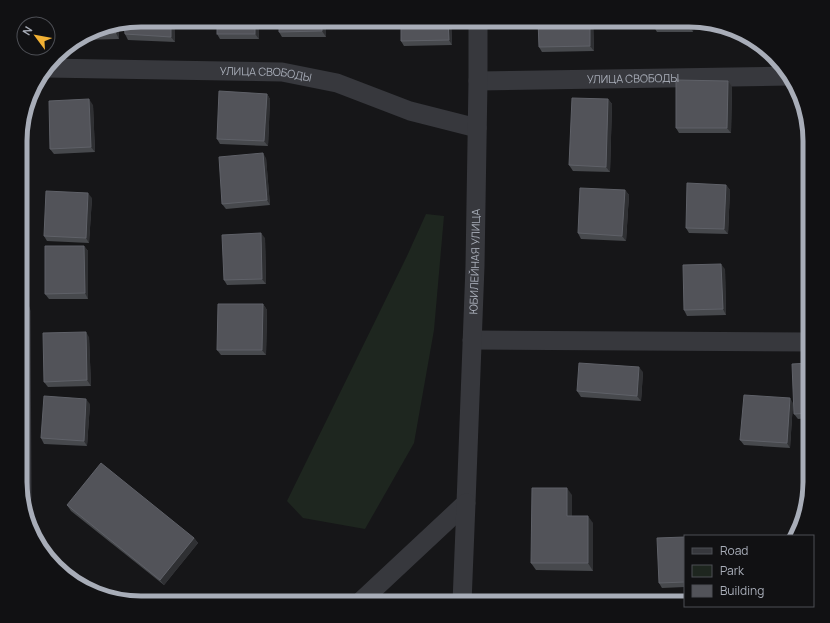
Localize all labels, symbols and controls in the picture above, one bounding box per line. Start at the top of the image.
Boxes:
north arrow [16,16,56,56]
text: N [19,23,36,38]
street label: УЛИЦА СВОБОДЫ [220,63,313,85]
street label: УЛИЦА СВОБОДЫ [587,70,679,86]
street label: ЮБИЛЕЙНАЯ УЛИЦА [465,209,483,315]
legend [684,535,814,607]
text: Road [720,542,748,559]
text: Park [720,562,745,579]
text: Building [720,582,764,599]

